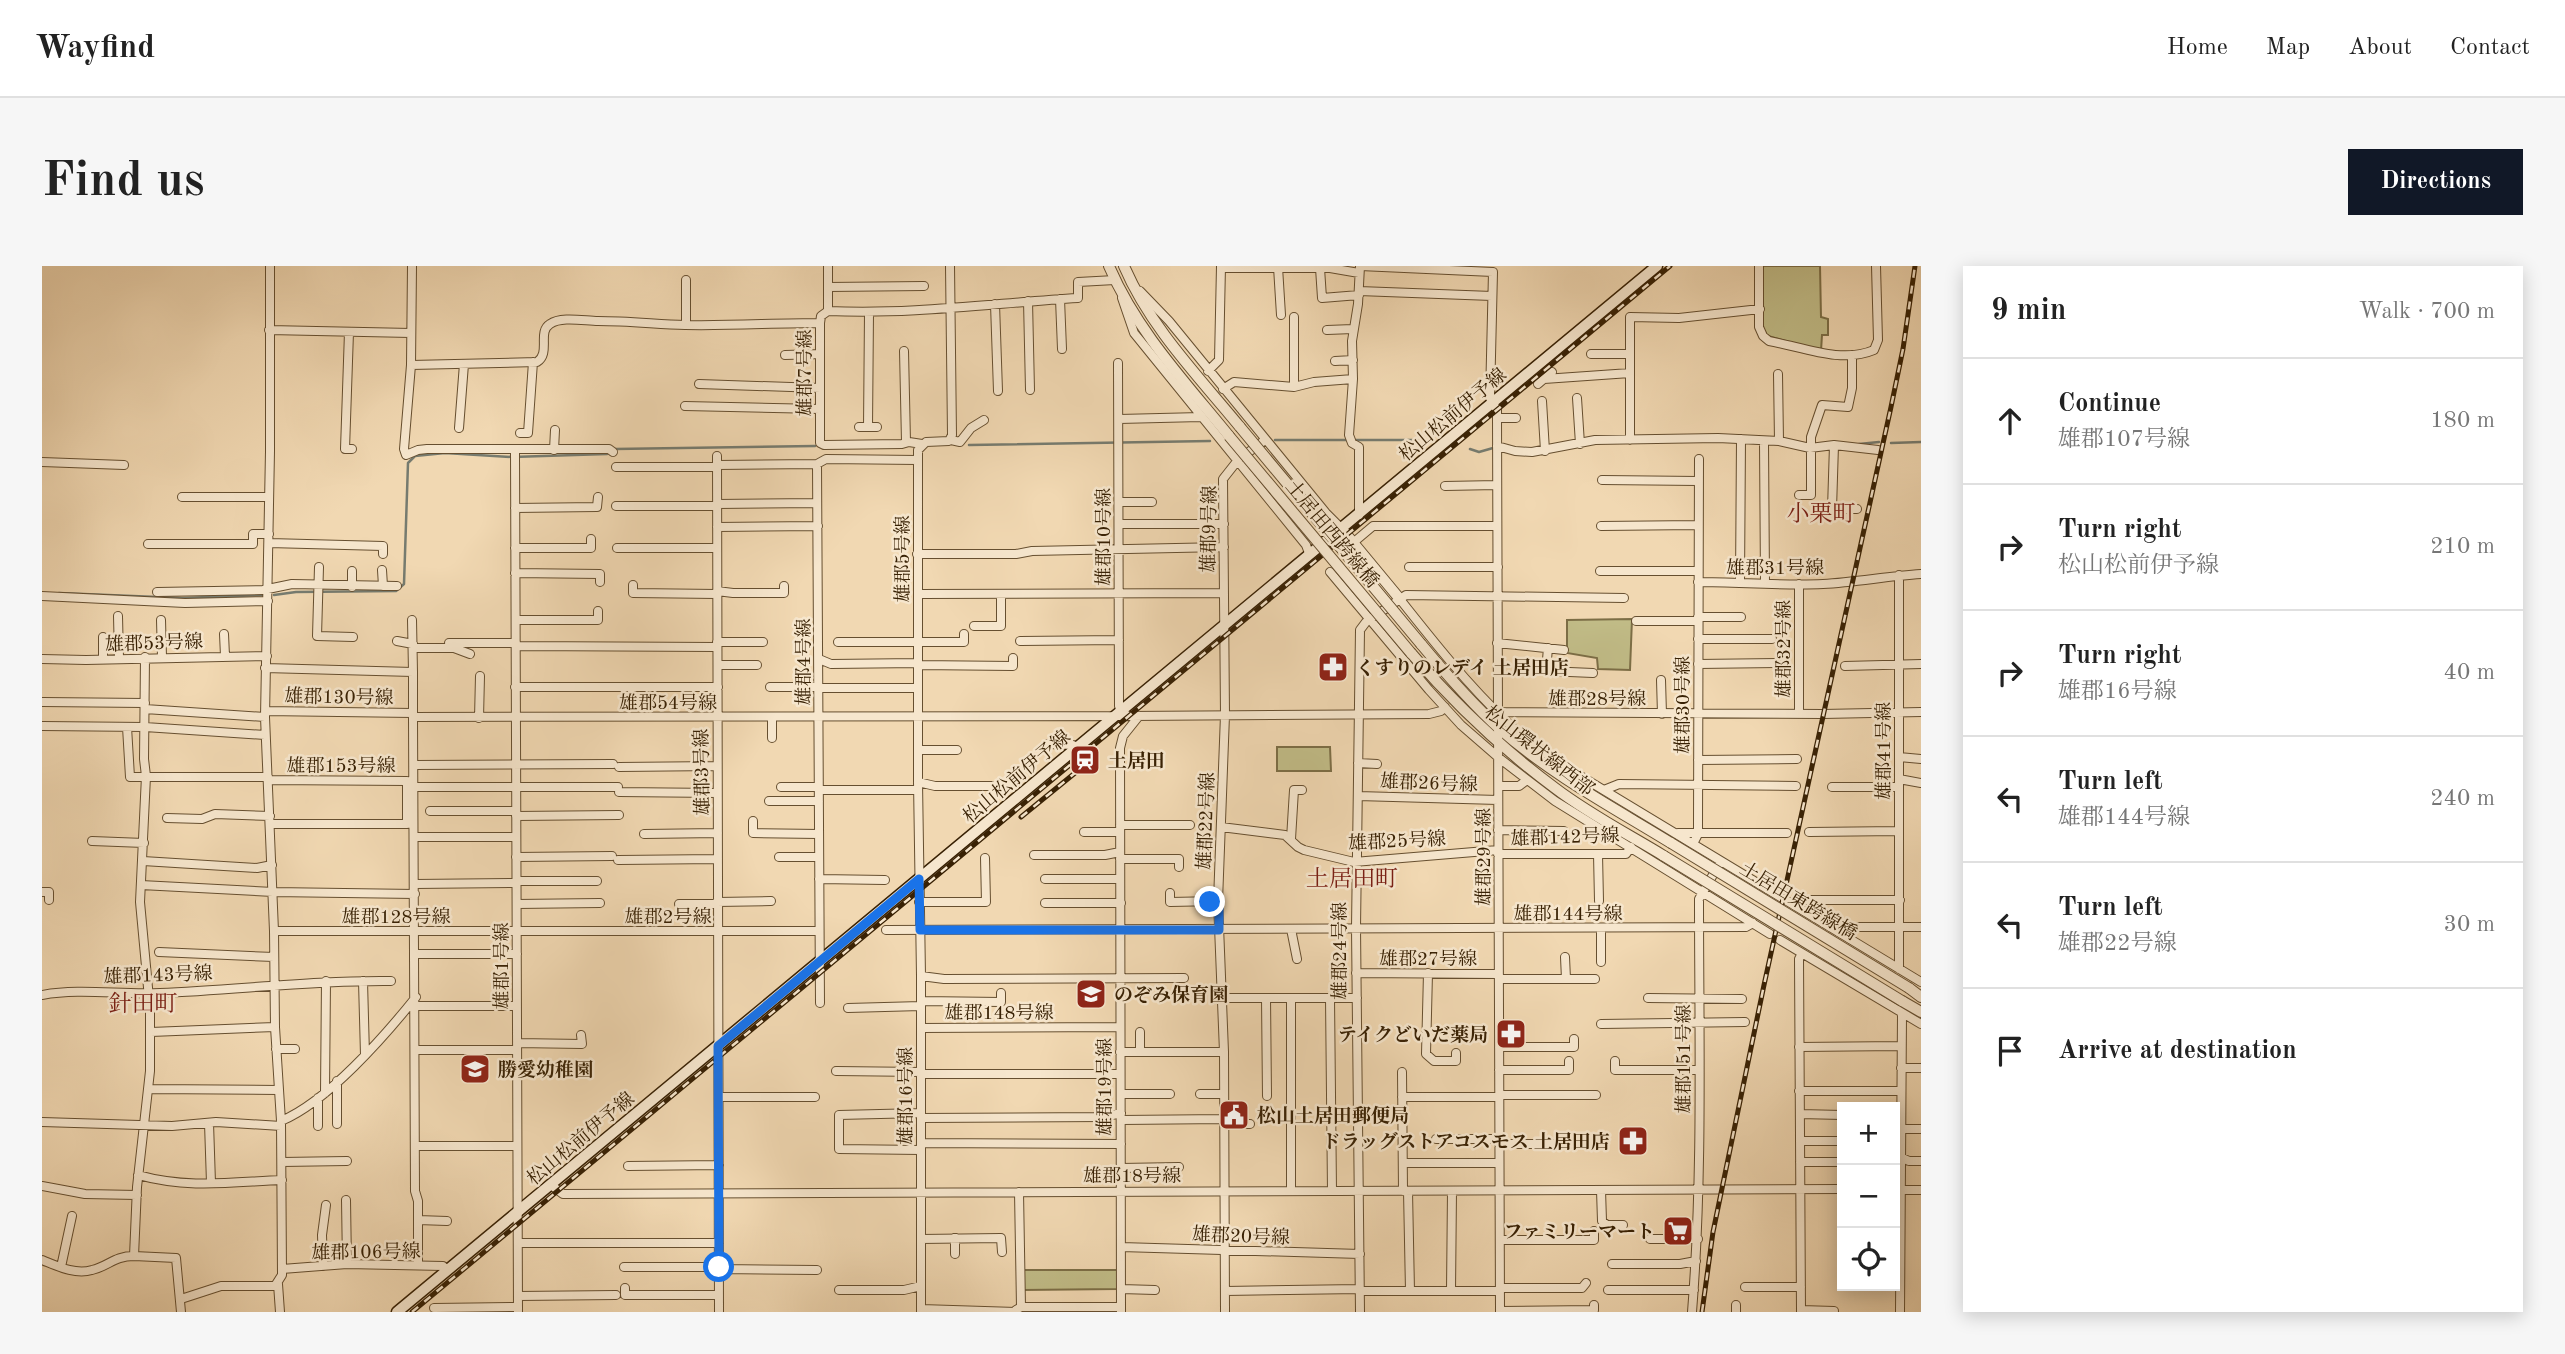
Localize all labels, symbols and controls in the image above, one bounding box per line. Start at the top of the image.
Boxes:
text: Wayfind [35,32,155,65]
text: Home [2167,36,2228,60]
text: Map [2266,36,2310,60]
text: About [2348,36,2412,60]
text: Contact [2450,36,2530,60]
button: Directions [2348,149,2523,215]
text: Find us [42,158,205,207]
text: 9 min [1991,296,2066,326]
text: Walk · 700 m [2359,300,2495,323]
street label: 雄郡7号線 [795,329,816,417]
street label: 松山松前伊予線 [1395,364,1511,466]
text: Continue [2058,391,2161,417]
icon: ahead [1991,402,2029,440]
text: 180 m [2430,409,2495,432]
text: 雄郡107号線 [2058,428,2190,451]
street label: 土居田西跨線橋 [1281,476,1383,592]
street label: 雄郡9号線 [1198,485,1221,573]
street label: 雄郡10号線 [1094,488,1115,586]
district label: 小栗町 [1787,501,1856,526]
street label: 雄郡5号線 [893,515,914,603]
text: Turn right [2058,517,2181,543]
icon: right [1991,528,2029,566]
text: 210 m [2430,535,2495,558]
text: 松山松前伊予線 [2058,554,2219,577]
street label: 雄郡31号線 [1726,558,1824,579]
street label: 雄郡32号線 [1774,600,1795,698]
street label: 雄郡4号線 [794,618,815,706]
street label: 雄郡53号線 [105,631,203,656]
text: Turn right [2058,643,2181,669]
pharmacy icon: くすりのレデイ 土居田店 [1316,650,1350,684]
icon: right [1991,654,2029,692]
street label: 雄郡30号線 [1673,656,1694,754]
place label: くすりのレデイ 土居田店 [1356,657,1569,679]
text: 40 m [2444,661,2495,684]
text: 雄郡16号線 [2058,680,2177,703]
street label: 雄郡130号線 [284,686,394,709]
street label: 雄郡28号線 [1548,689,1646,710]
street label: 雄郡54号線 [619,693,717,714]
street label: 松山環状線西部 [1480,702,1598,800]
street label: 雄郡41号線 [1874,702,1895,800]
street label: 松山松前伊予線 [959,726,1075,828]
street label: 雄郡3号線 [691,728,714,816]
station icon: 土居田 [1068,743,1102,777]
place label: 土居田 [1108,751,1165,772]
street label: 雄郡153号線 [286,756,396,777]
text: Turn left [2058,769,2163,795]
street label: 雄郡26号線 [1380,771,1478,796]
street label: 雄郡22号線 [1194,772,1219,870]
icon: left [1991,780,2029,818]
text: 240 m [2430,787,2495,810]
text: 雄郡144号線 [2058,806,2190,829]
street label: 雄郡29号線 [1474,808,1495,906]
street label: 雄郡142号線 [1510,825,1620,850]
street label: 雄郡25号線 [1348,828,1447,855]
street label: 土居田東跨線橋 [1736,857,1861,945]
district label: 土居田町 [1306,866,1398,891]
route end [1194,886,1225,917]
text: Turn left [2058,895,2163,921]
street label: 雄郡24号線 [1330,902,1351,1000]
street label: 雄郡144号線 [1513,904,1623,925]
icon: left [1991,906,2029,944]
street label: 雄郡128号線 [341,907,451,928]
street label: 雄郡2号線 [624,907,712,928]
text: 30 m [2444,913,2495,936]
street label: 雄郡1号線 [492,922,513,1010]
text: 雄郡22号線 [2058,932,2177,955]
street label: 雄郡27号線 [1379,949,1477,970]
street label: 雄郡143号線 [103,963,213,988]
school or university icon: のぞみ保育園 [1074,977,1108,1011]
place label: のぞみ保育園 [1114,984,1228,1006]
district label: 針田町 [109,991,178,1016]
street label: 雄郡148号線 [944,1003,1054,1024]
street label: 雄郡151号線 [1674,1004,1695,1114]
pharmacy icon: テイクどいだ薬局 [1494,1017,1528,1051]
place label: テイクどいだ薬局 [1338,1024,1488,1046]
icon: arrive [1991,1032,2029,1070]
street label: 雄郡19号線 [1095,1038,1116,1136]
text: Arrive at destination [2058,1038,2297,1064]
street label: 雄郡16号線 [896,1047,917,1145]
school or university icon: 勝愛幼稚園 [458,1052,492,1086]
place label: 勝愛幼稚園 [498,1059,593,1081]
street label: 松山松前伊予線 [523,1088,639,1190]
public building icon: 松山土居田郵便局 [1217,1098,1251,1132]
map controls [1837,1102,1900,1291]
button: + [1837,1102,1900,1165]
place label: 松山土居田郵便局 [1257,1105,1409,1127]
pharmacy icon: ドラッグストアコスモス 土居田店 [1616,1124,1650,1158]
place label: ドラッグストアコスモス 土居田店 [1322,1131,1610,1153]
button: − [1837,1165,1900,1228]
street label: 雄郡18号線 [1083,1166,1181,1187]
supermarket icon: ファミリーマート [1661,1214,1695,1248]
place label: ファミリーマート [1503,1222,1655,1243]
street label: 雄郡20号線 [1192,1224,1290,1249]
button: locate [1837,1228,1900,1291]
street label: 雄郡106号線 [311,1241,421,1264]
route start [703,1251,734,1282]

